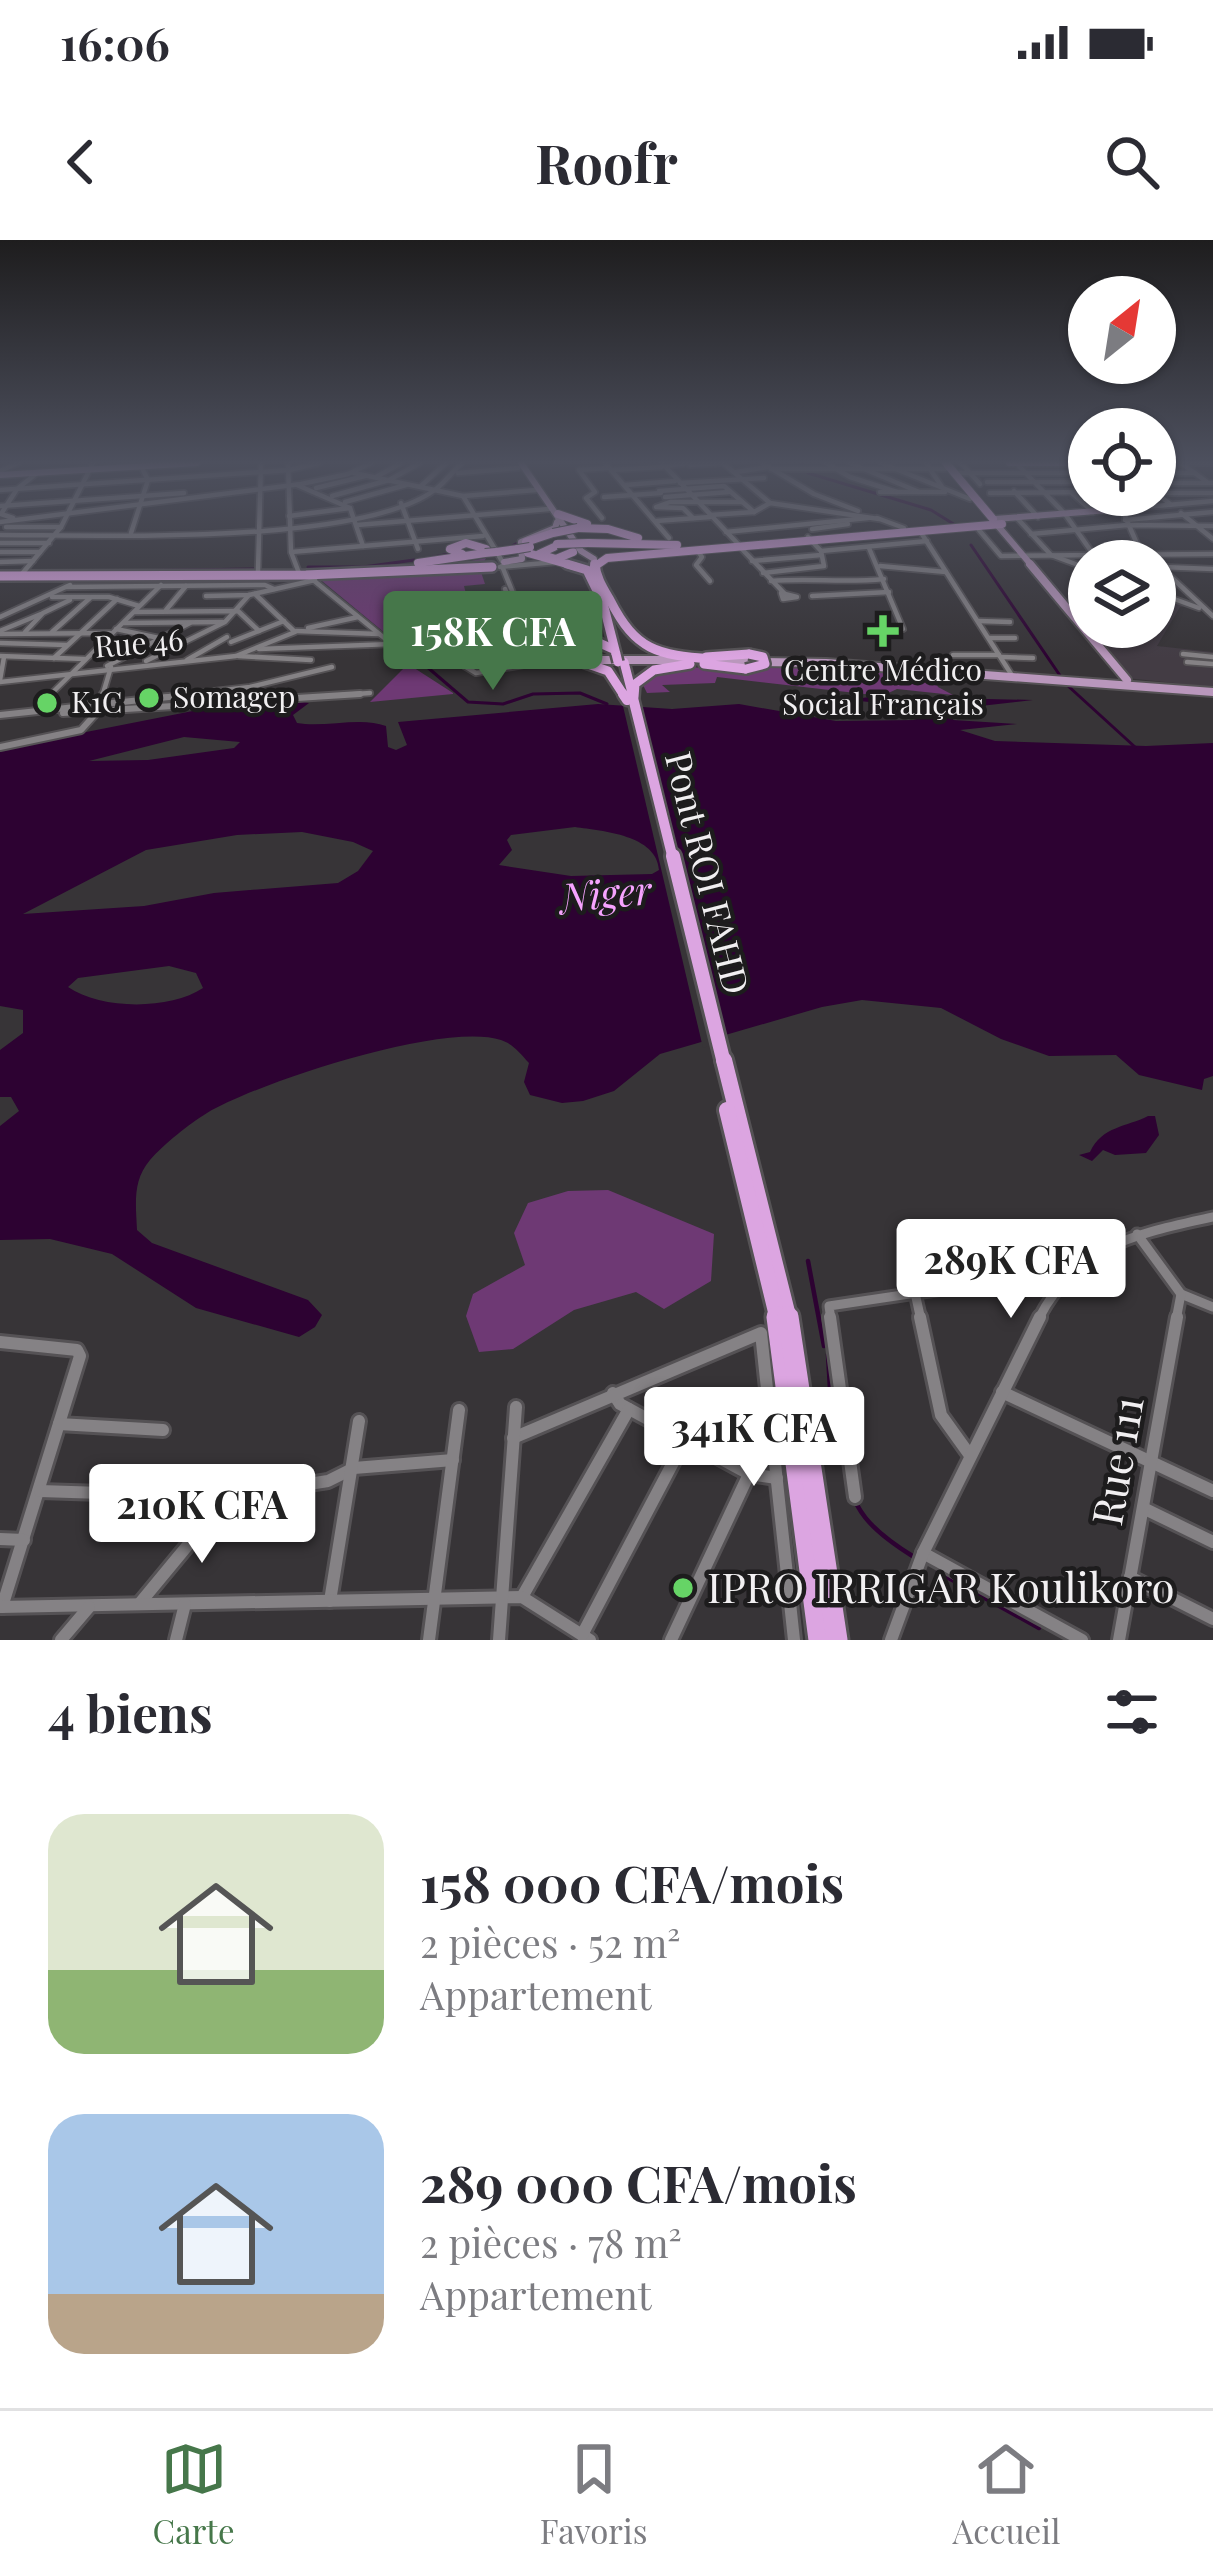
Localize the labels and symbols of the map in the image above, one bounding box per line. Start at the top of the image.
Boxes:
north arrow [1068,276,1176,384]
pin: 158K CFA [369,591,617,693]
marker: Centre Médico Social Français [867,615,899,647]
street label: Rue 46 [93,618,185,666]
place label: Centre Médico Social Français [782,649,984,723]
place label: Somagep [173,676,295,716]
place label: K1C [71,681,122,721]
marker: Somagep [136,685,162,711]
marker: K1C [34,690,60,716]
street label: Pont ROI FAHD [656,746,762,999]
water label: Niger [555,862,655,922]
pin: 289K CFA [887,1219,1135,1321]
pin: 341K CFA [630,1387,878,1489]
street label: Rue 111 [1077,1392,1155,1530]
pin: 210K CFA [78,1464,326,1566]
place label: IPRO IRRIGAR Koulikoro [707,1558,1175,1614]
marker: IPRO IRRIGAR Koulikoro [670,1575,696,1601]

